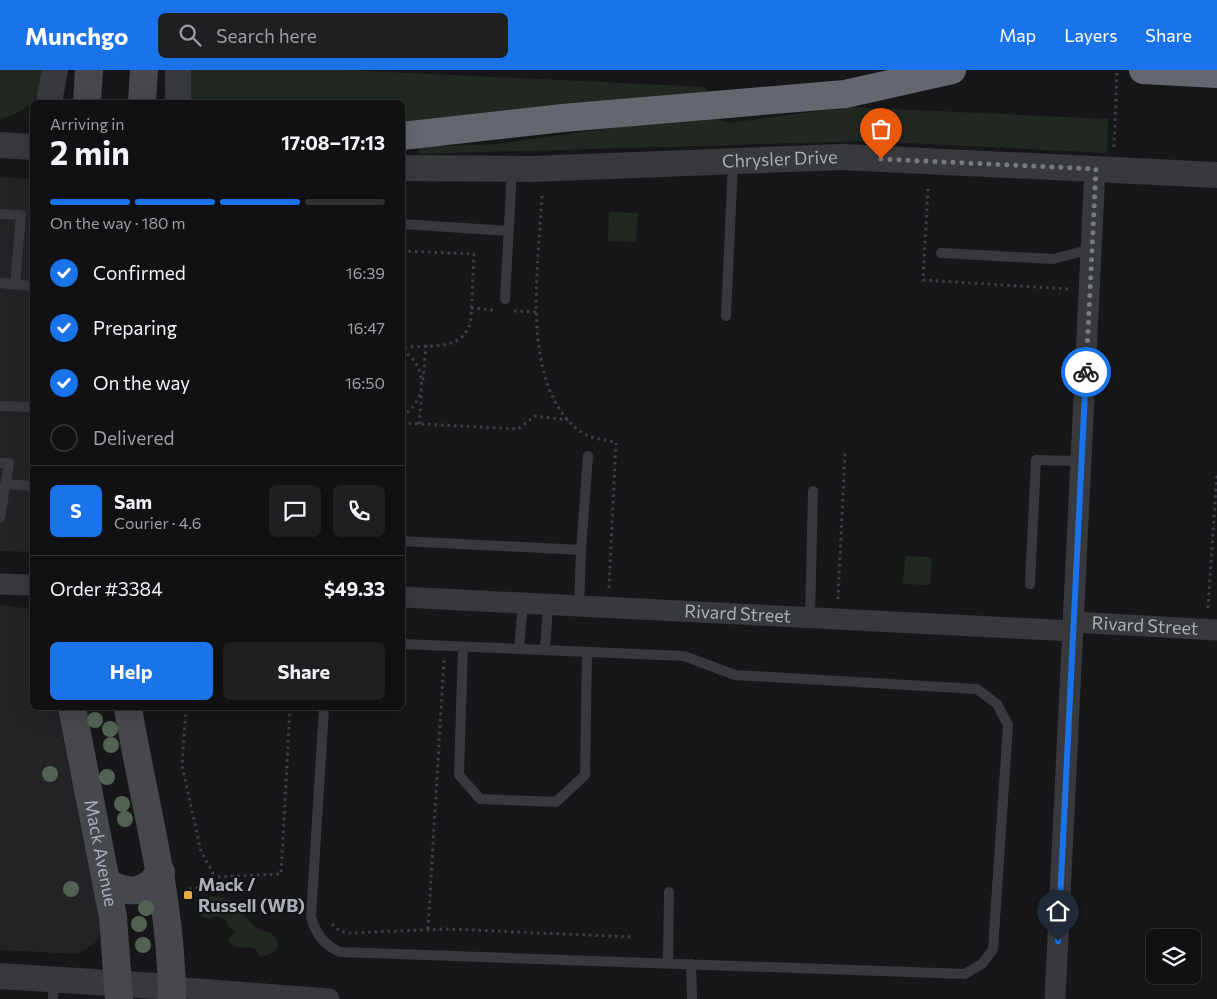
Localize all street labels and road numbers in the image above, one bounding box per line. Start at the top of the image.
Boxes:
street label: Chrysler Drive [722,145,838,172]
street label: Rivard Street [684,599,792,627]
street label: Rivard Street [1091,611,1199,639]
street label: Mack Avenue [80,798,123,908]

